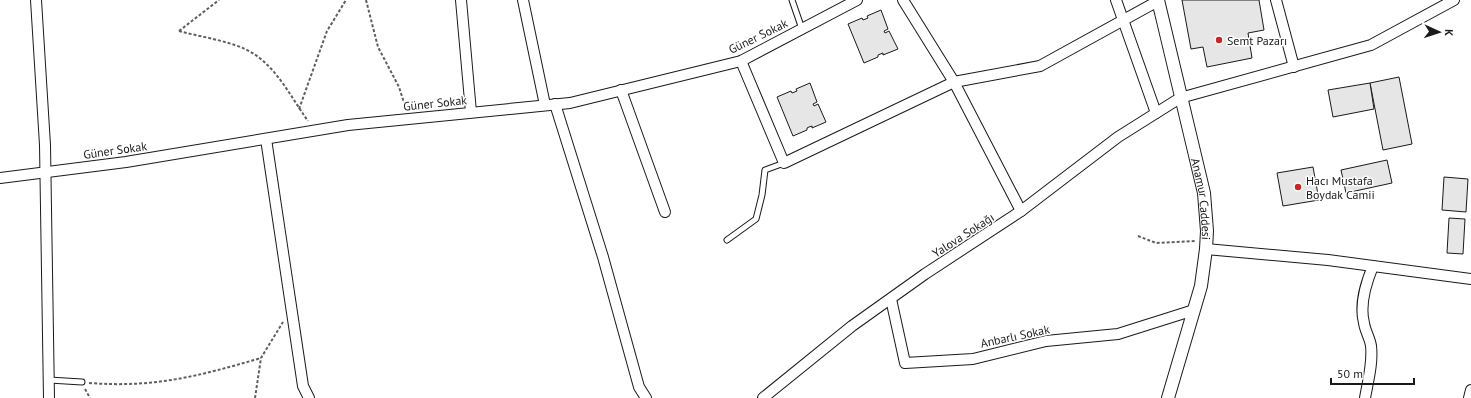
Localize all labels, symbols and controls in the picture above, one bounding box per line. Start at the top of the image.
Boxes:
north arrow [1419,12,1459,52]
street label: Güner Sokak [726,15,790,57]
text: K [1442,29,1456,36]
place label: Semt Pazarı [1227,33,1287,48]
marker: Semt Pazarı [1214,35,1224,45]
street label: Güner Sokak [402,92,468,114]
street label: Güner Sokak [82,138,148,162]
street label: Anamur Caddesi [1188,156,1215,240]
place label: Hacı Mustafa Boydak Camii [1306,173,1375,202]
marker: Hacı Mustafa Boydak Camii [1293,182,1303,192]
street label: Yalova Sokağı [929,209,997,261]
street label: Anbarlı Sokak [979,321,1051,351]
scale bar [1331,360,1414,386]
text: 50 m [1337,366,1363,381]

